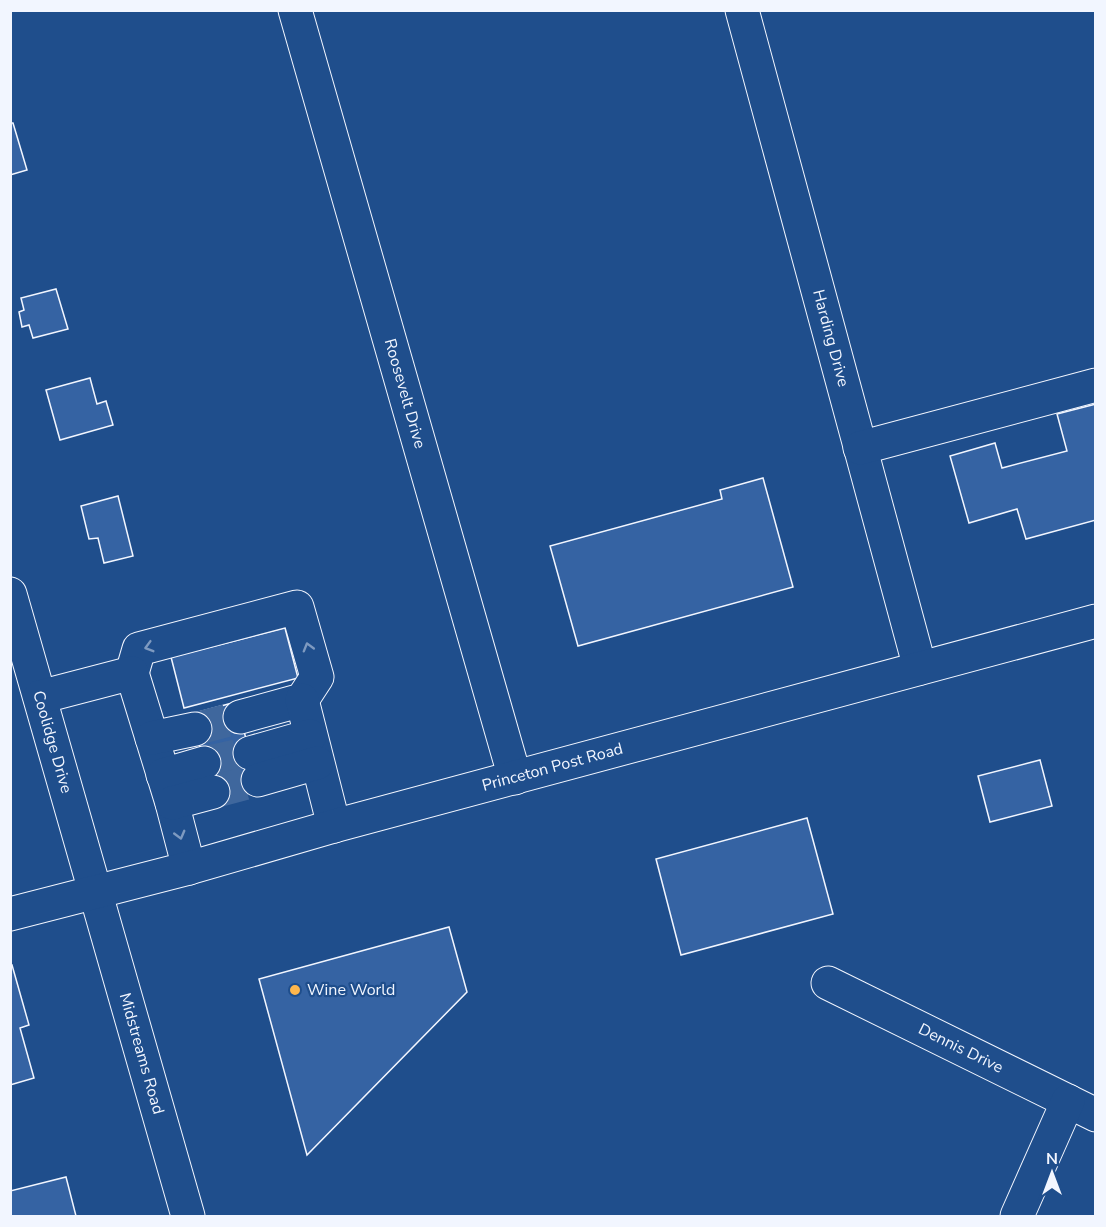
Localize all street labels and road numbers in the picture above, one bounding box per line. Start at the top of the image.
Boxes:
street label: Harding Drive [807,287,854,389]
street label: Roosevelt Drive [379,336,431,451]
street label: Coolidge Drive [27,688,78,796]
street label: Princeton Post Road [479,738,625,797]
street label: Midstreams Road [114,990,169,1117]
street label: Dennis Drive [915,1018,1007,1079]

